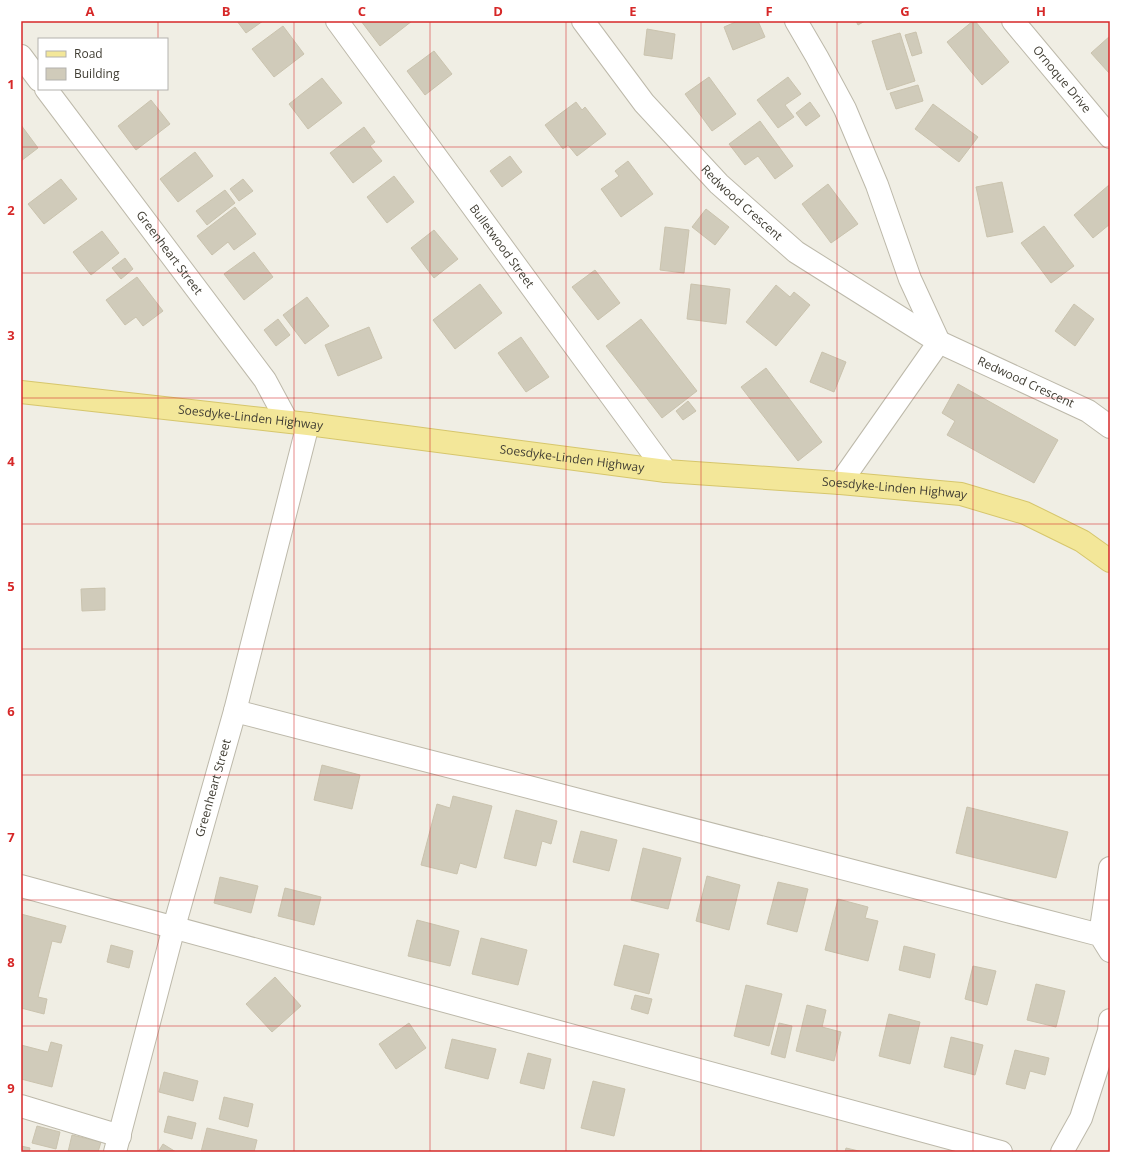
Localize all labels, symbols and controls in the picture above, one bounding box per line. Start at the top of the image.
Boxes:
text: A [86,2,95,20]
text: B [222,2,231,20]
text: C [358,2,366,20]
text: D [493,2,503,20]
text: E [629,2,637,20]
text: F [765,2,773,20]
text: G [900,2,910,20]
text: H [1036,2,1046,20]
legend [38,38,168,90]
street label: Ornoque Drive [1029,42,1095,116]
text: Road [74,45,103,62]
text: Building [74,65,120,82]
text: 1 [7,75,15,93]
street label: Redwood Crescent [698,161,786,244]
text: 2 [7,201,15,219]
street label: Bulletwood Street [466,201,538,291]
street label: Greenheart Street [132,207,207,298]
text: 3 [7,326,15,344]
street label: Redwood Crescent [975,352,1077,411]
street label: Soesdyke-Linden Highway [177,401,325,434]
street label: Soesdyke-Linden Highway [499,440,646,476]
text: 4 [7,452,15,470]
street label: Soesdyke-Linden Highway [821,473,970,504]
text: 5 [7,577,15,595]
text: 6 [7,702,15,720]
street label: Greenheart Street [191,737,235,839]
text: 7 [7,828,15,846]
text: 8 [7,953,15,971]
text: 9 [7,1079,15,1097]

